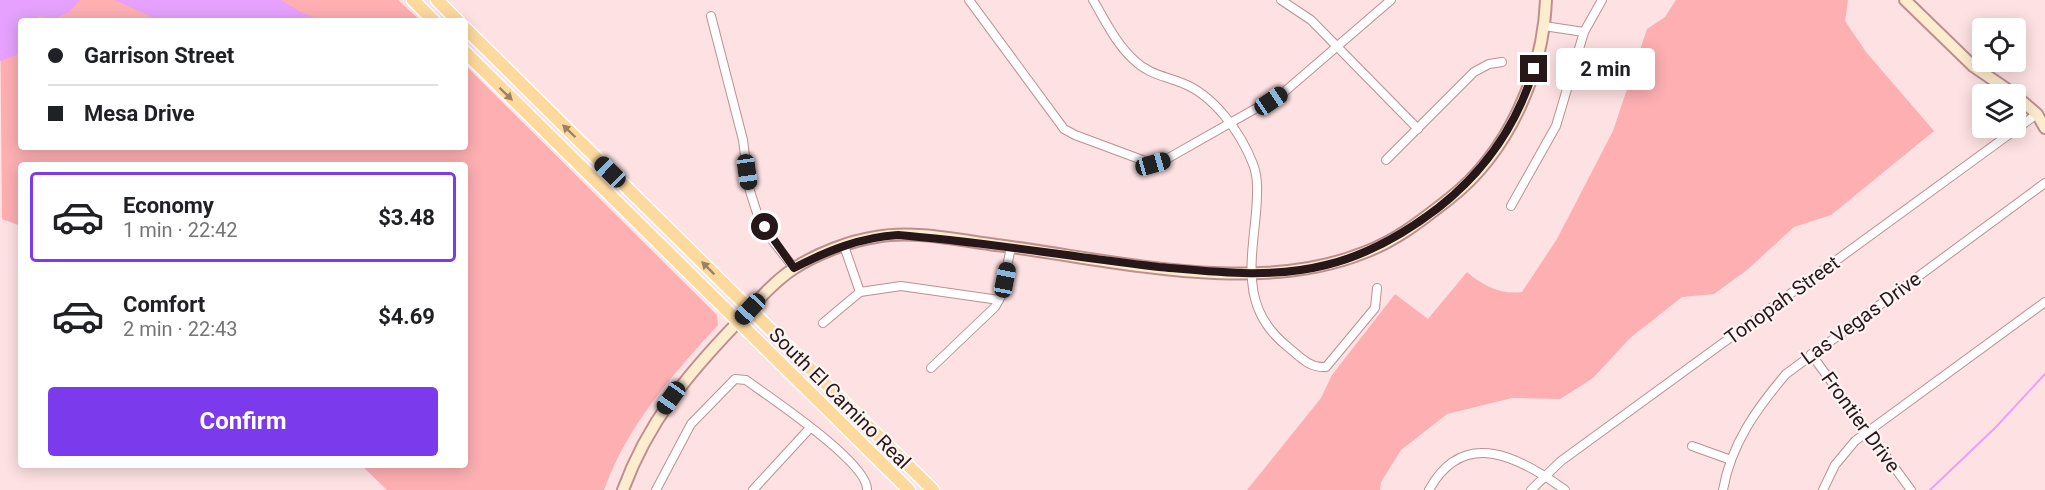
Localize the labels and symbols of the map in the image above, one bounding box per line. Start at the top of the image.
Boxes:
callout: 2 min [1555,48,1654,90]
route end [1520,55,1547,82]
car [1251,83,1291,119]
one-way arrow [499,86,513,100]
one-way arrow [562,125,576,139]
car [1133,150,1173,178]
car [591,153,629,191]
car [736,153,758,191]
route start [751,213,778,240]
street label: Tonopah Street [1720,250,1844,350]
one-way arrow [701,260,715,275]
car [993,261,1017,299]
street label: Las Vegas Drive [1796,267,1926,369]
car [731,290,769,328]
street label: South El Camino Real [764,322,916,474]
street label: Frontier Drive [1816,367,1906,477]
car [653,378,689,418]

